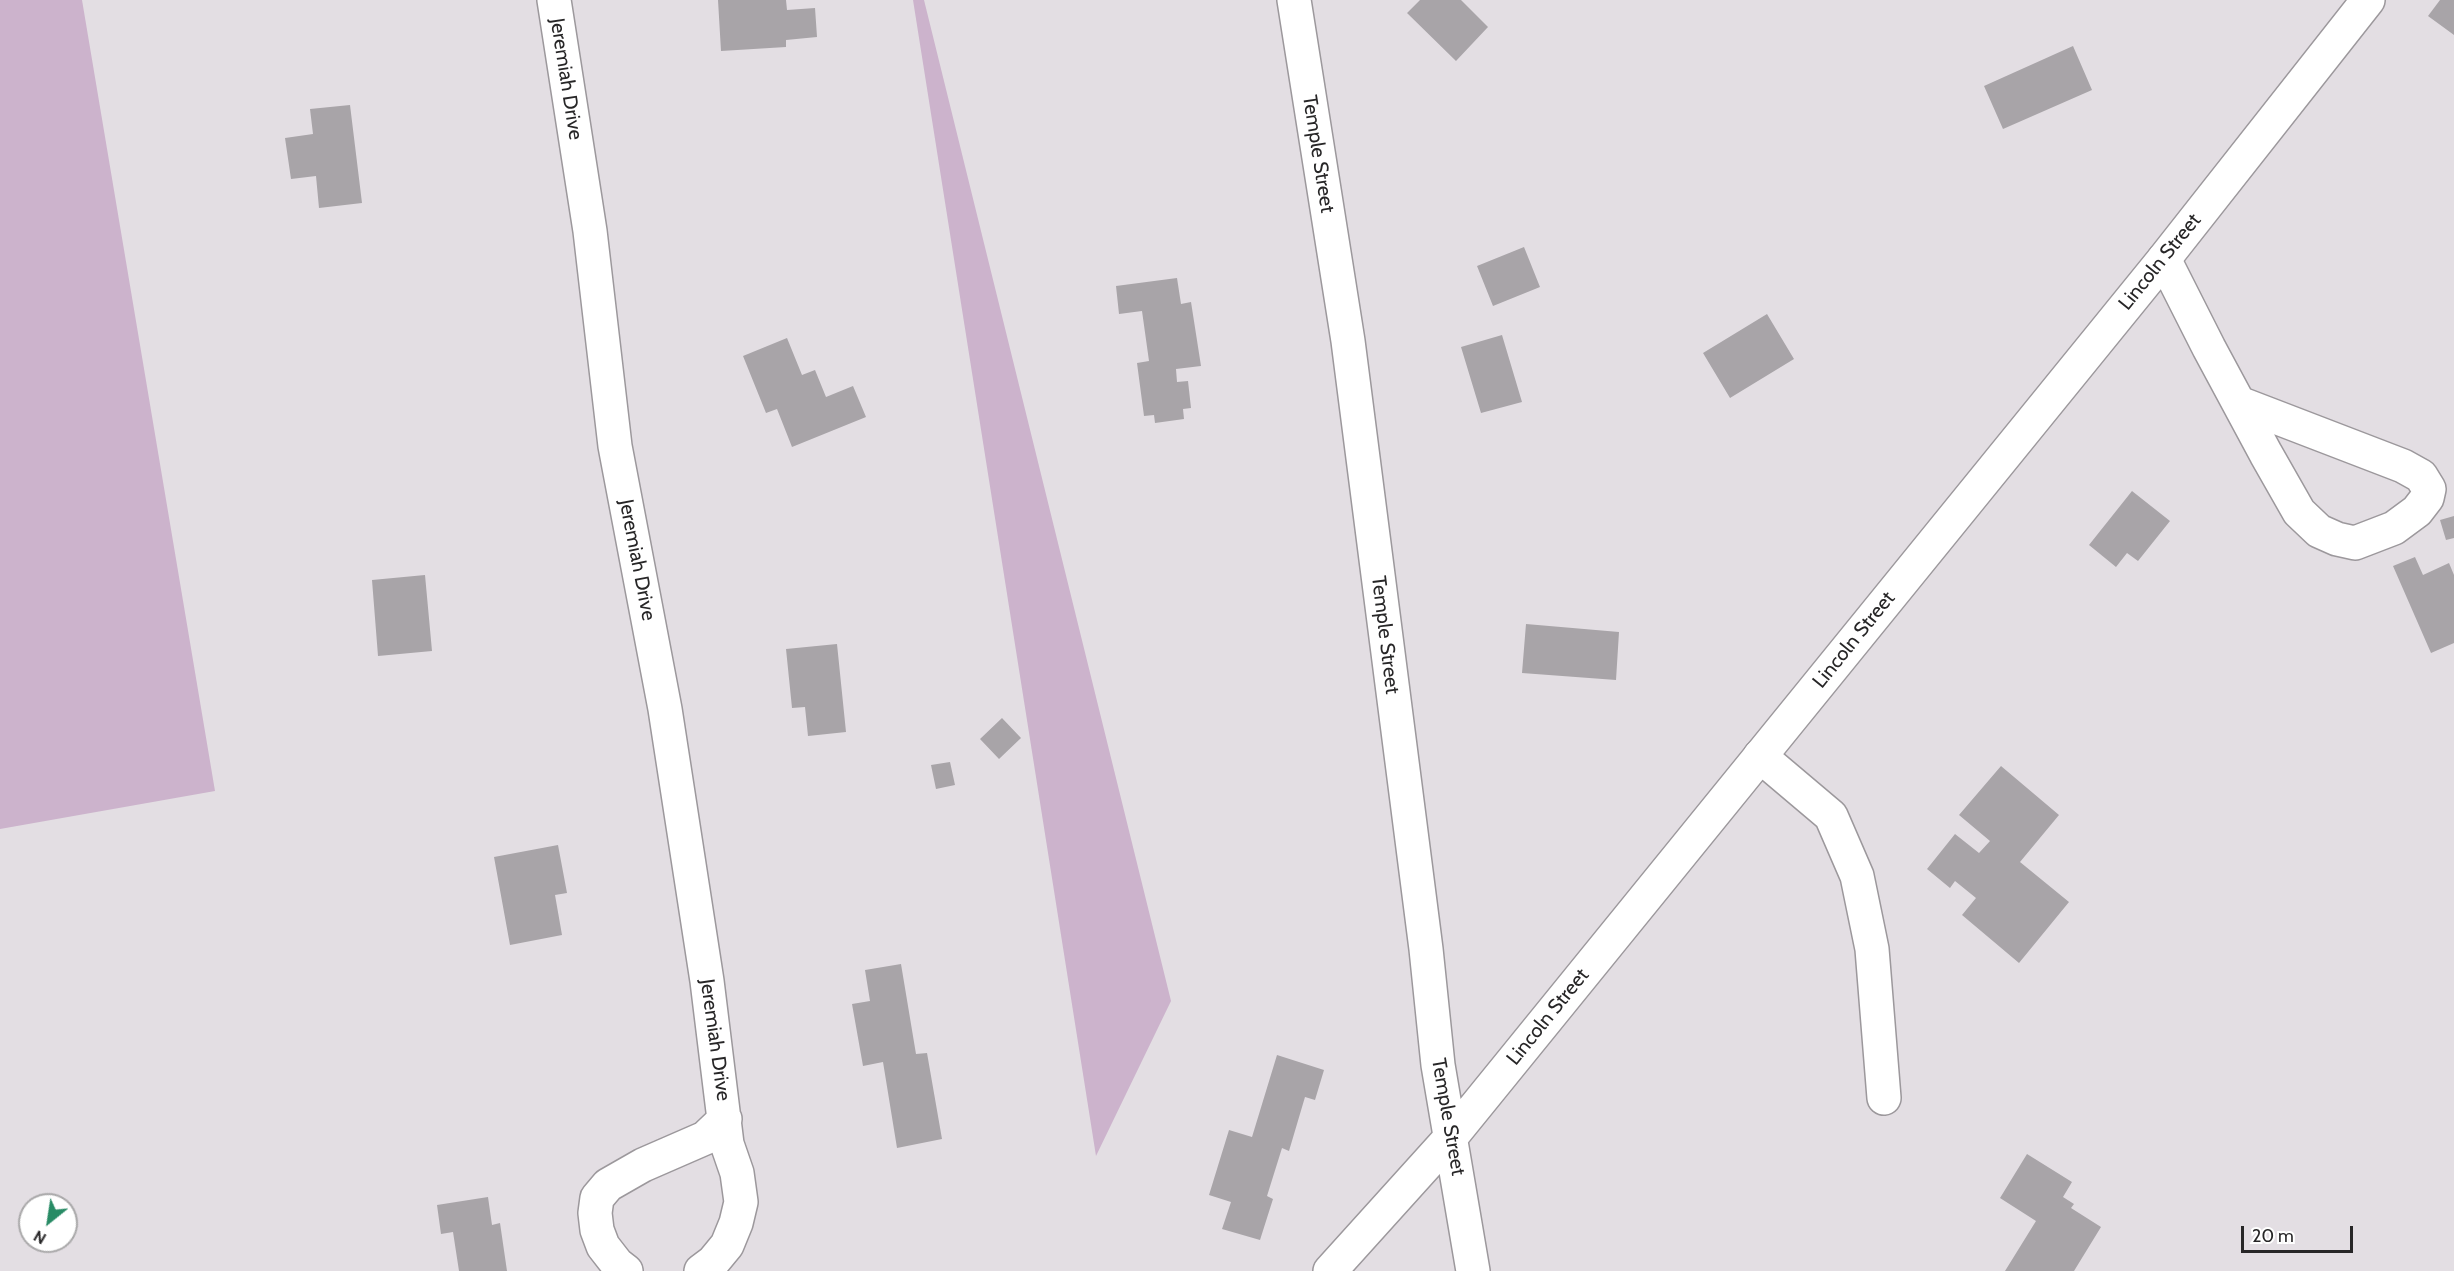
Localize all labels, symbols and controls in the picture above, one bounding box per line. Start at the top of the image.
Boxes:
street label: Jeremiah Drive [545,16,587,142]
street label: Temple Street [1297,93,1339,215]
street label: Lincoln Street [2114,209,2206,315]
street label: Jeremiah Drive [613,497,661,623]
street label: Temple Street [1366,575,1404,695]
street label: Lincoln Street [1808,587,1900,693]
street label: Lincoln Street [1502,964,1594,1070]
street label: Jeremiah Drive [695,977,735,1103]
street label: Temple Street [1426,1056,1470,1178]
north arrow [18,1193,78,1253]
scale bar [2244,1214,2356,1252]
text: 20 m [2252,1225,2294,1247]
text: N [30,1226,49,1248]

